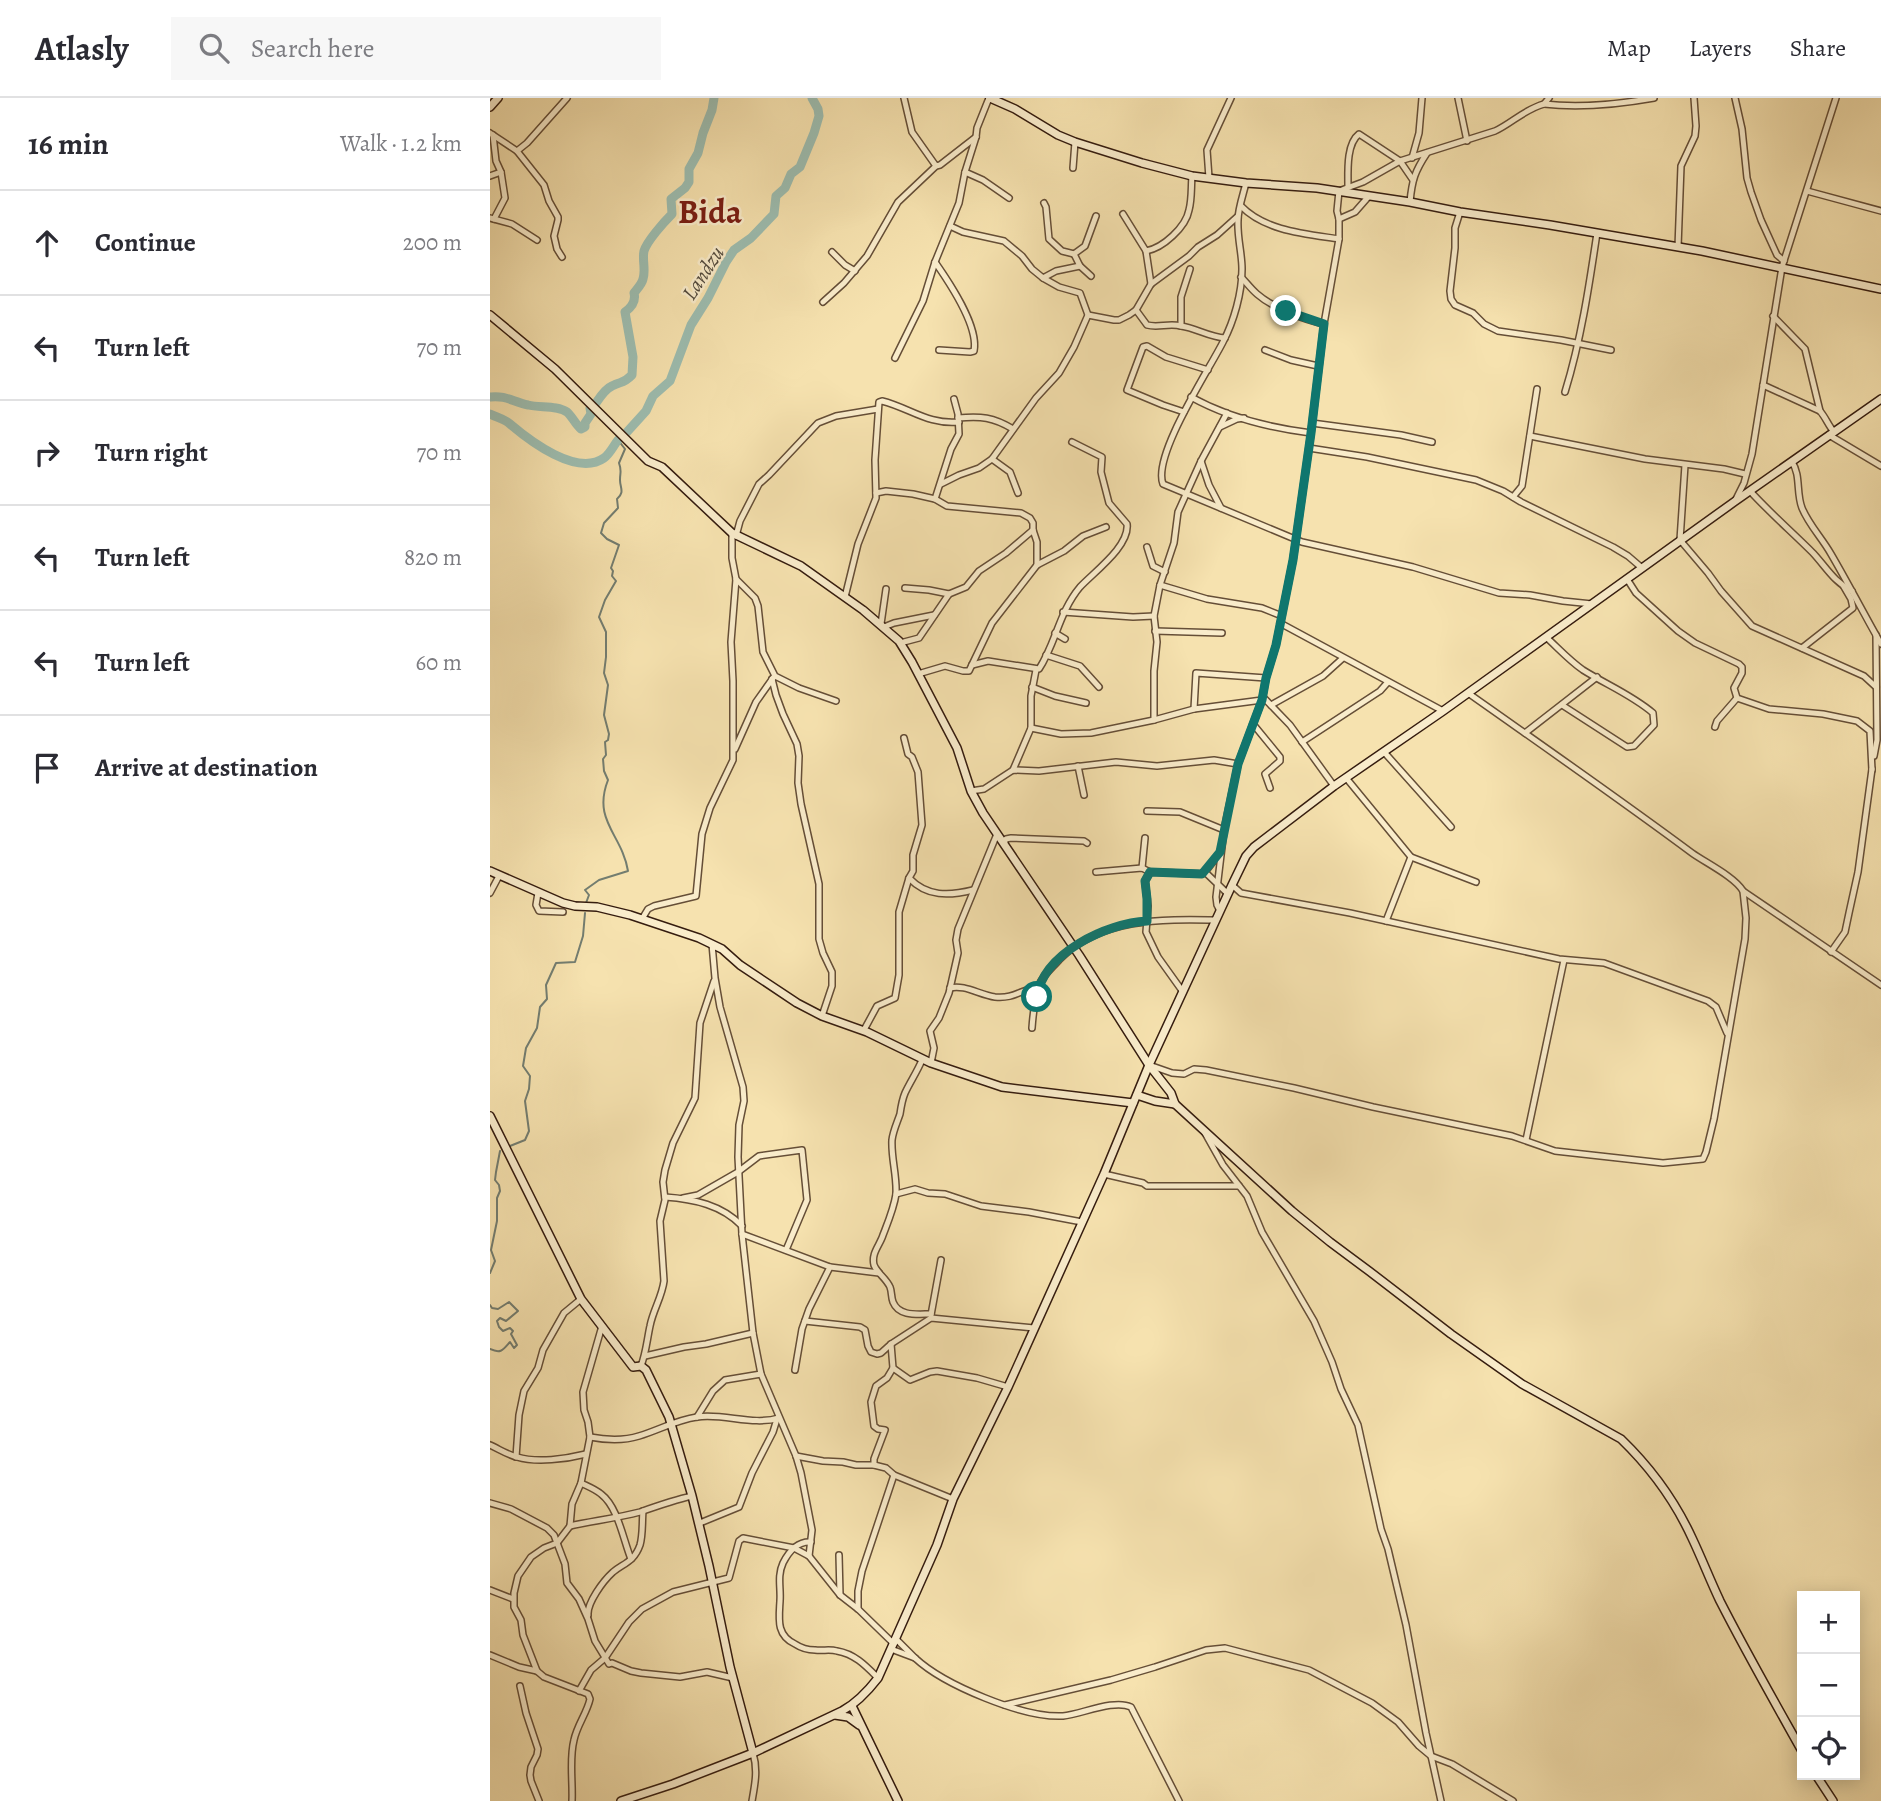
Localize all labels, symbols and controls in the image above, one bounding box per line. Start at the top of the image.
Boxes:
search box [171,17,661,80]
text: Atlasly [35,26,129,71]
icon: search [195,29,233,67]
text: Search here [251,31,374,66]
text: Map [1607,32,1651,64]
text: Layers [1689,32,1752,64]
text: Share [1790,32,1846,64]
text: 16 min [28,124,109,164]
text: Walk · 1.2 km [340,128,462,159]
district label: Bida [678,189,742,234]
icon: ahead [28,224,66,262]
text: Continue [95,225,196,260]
text: 200 m [403,227,462,258]
water label: Landzu [675,241,731,305]
route end [1270,295,1301,326]
icon: left [28,329,66,367]
text: Turn left [95,330,190,365]
text: 70 m [416,332,462,363]
icon: right [28,434,66,472]
text: Turn right [95,435,208,470]
text: 70 m [416,437,462,468]
icon: left [28,539,66,577]
text: Turn left [95,540,190,575]
text: 820 m [404,542,462,573]
icon: left [28,644,66,682]
text: Turn left [95,645,190,680]
text: 60 m [415,647,462,678]
icon: arrive [28,749,66,787]
text: Arrive at destination [95,750,318,785]
route start [1021,981,1052,1012]
map controls [1797,1591,1860,1780]
button: + [1797,1591,1860,1654]
button: − [1797,1654,1860,1717]
button: locate [1797,1717,1860,1780]

